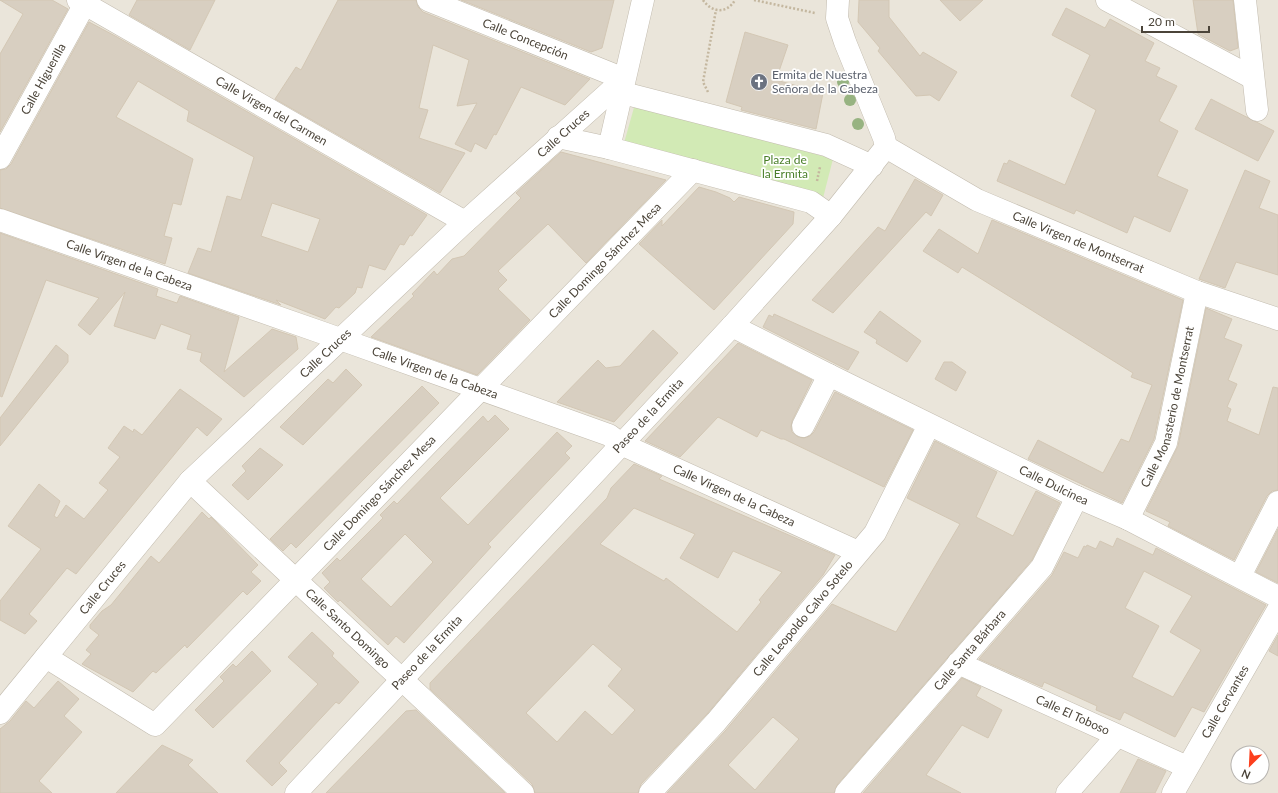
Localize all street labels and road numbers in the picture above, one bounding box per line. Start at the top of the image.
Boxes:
street label: Calle Concepción [480,15,571,63]
street label: Calle Higuerilla [17,41,69,117]
street label: Calle Virgen del Carmen [213,73,330,149]
street label: Calle Cruces [534,106,592,161]
street label: Calle Domingo Sánchez Mesa [545,199,664,321]
street label: Calle Virgen de Montserrat [1010,208,1147,276]
street label: Calle Virgen de la Cabeza [64,236,195,294]
street label: Calle Monasterio de Montserrat [1137,324,1197,490]
street label: Calle Cruces [296,325,354,381]
street label: Calle Virgen de la Cabeza [370,343,500,402]
street label: Paseo de la Ermita [609,375,686,456]
street label: Calle Domingo Sánchez Mesa [320,432,439,554]
street label: Calle Virgen de la Cabeza [671,461,798,529]
street label: Calle Dulcinea [1017,462,1091,508]
street label: Calle Cruces [76,557,129,617]
street label: Calle Leopoldo Calvo Sotelo [749,557,856,679]
street label: Calle Santo Domingo [302,585,394,672]
street label: Calle Santa Bárbara [930,606,1009,694]
street label: Paseo de la Ermita [388,612,465,693]
street label: Calle Cervantes [1198,662,1252,741]
street label: Calle El Toboso [1034,691,1112,738]

